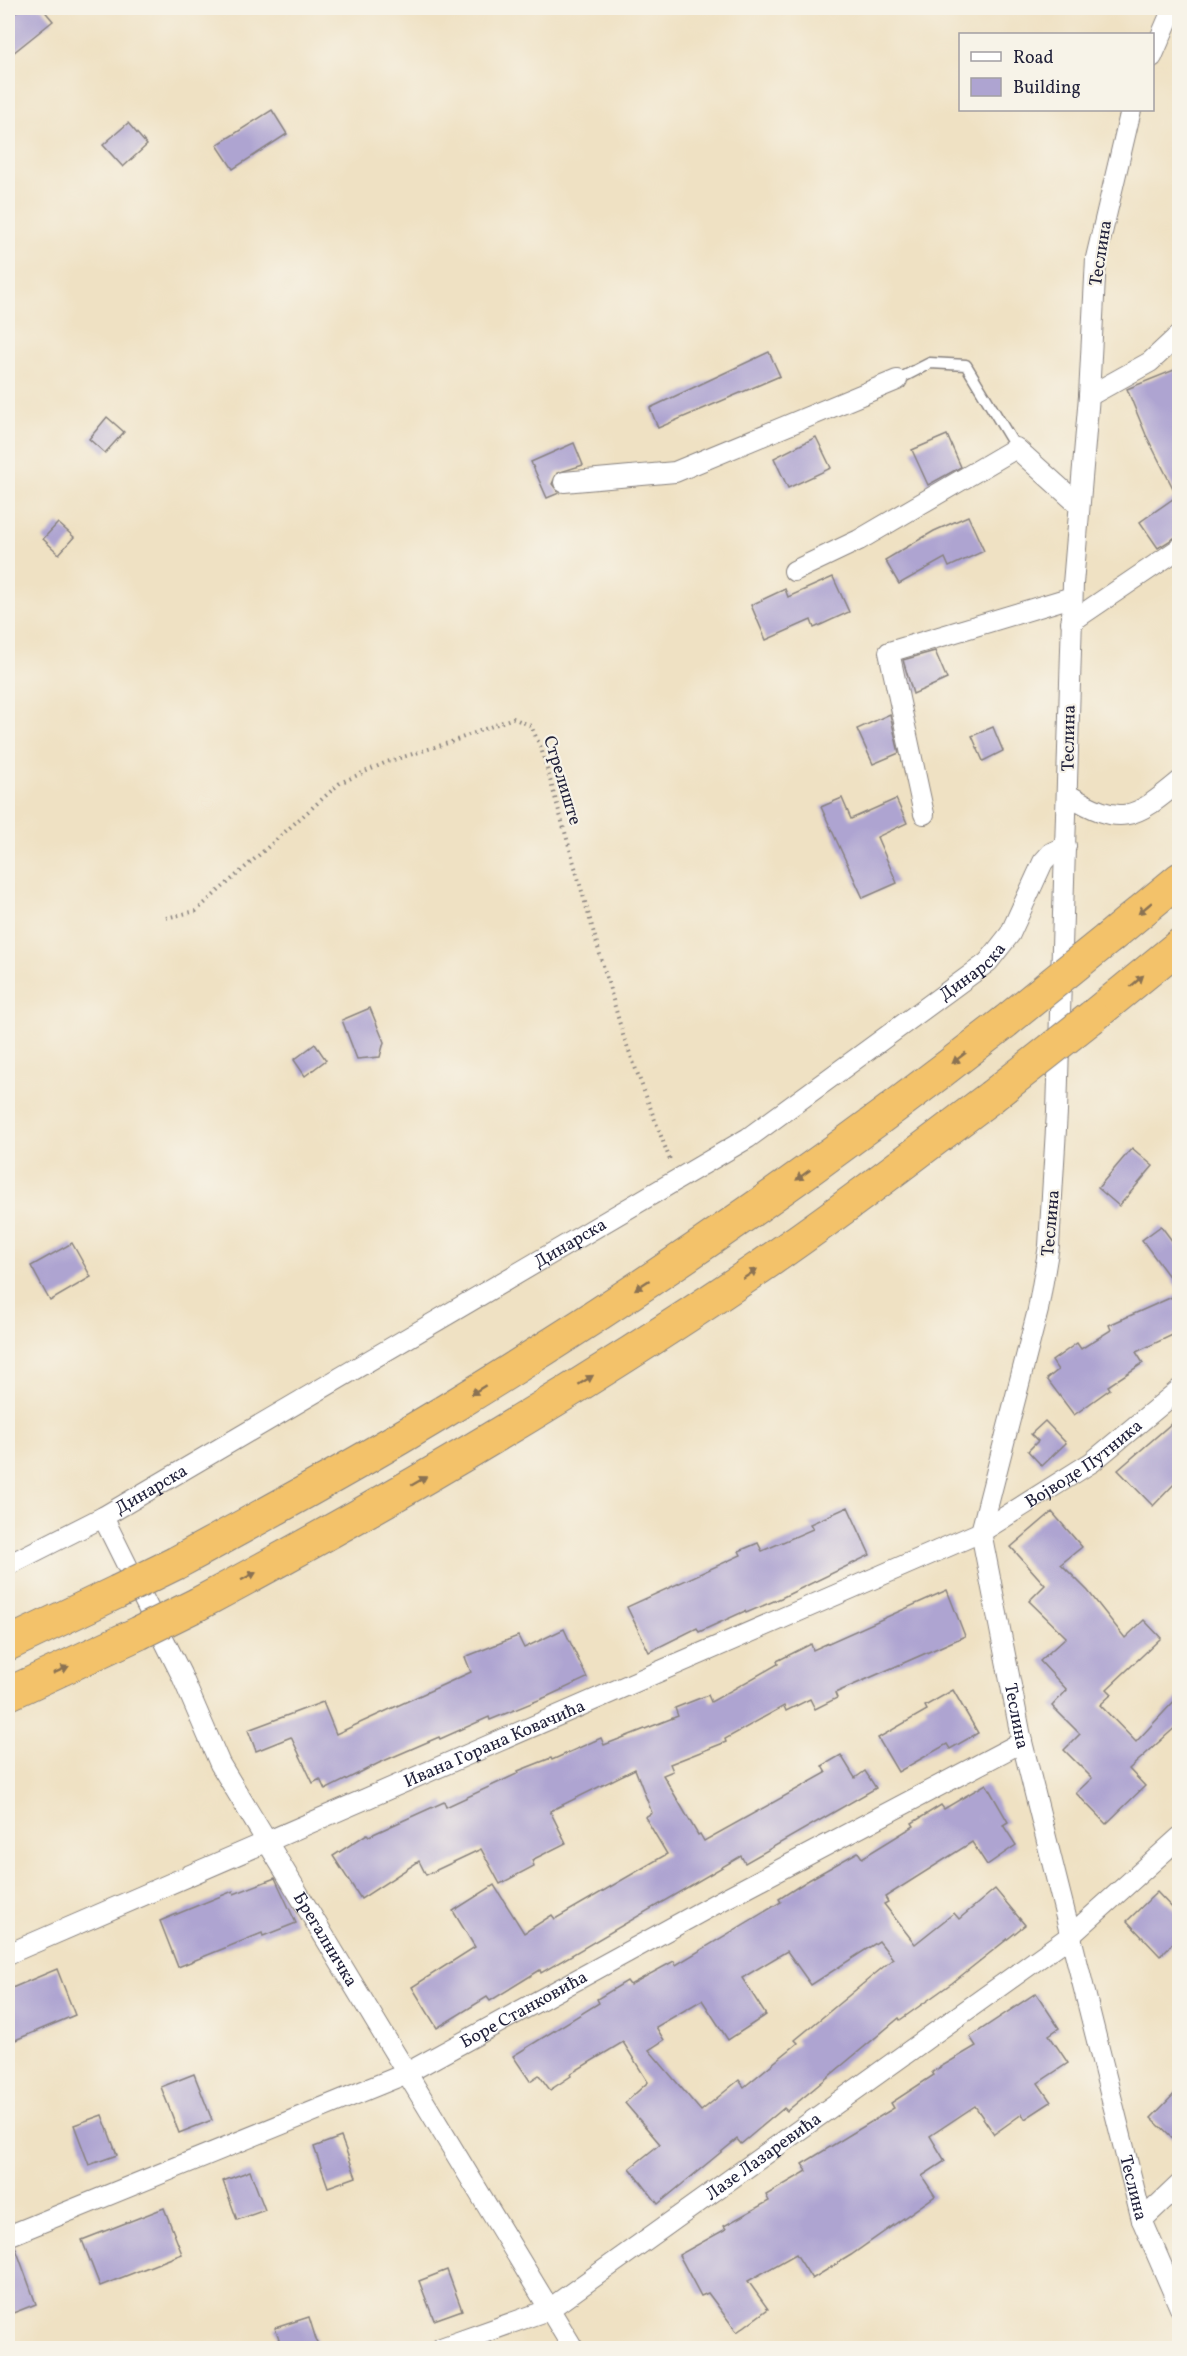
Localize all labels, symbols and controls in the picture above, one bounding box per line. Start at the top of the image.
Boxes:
legend [959,33,1154,111]
text: Road [1013,46,1054,71]
text: Building [1013,76,1081,101]
street label: Теслина [1084,218,1119,288]
street label: Теслина [1056,705,1083,772]
street label: Стрелиште [536,733,587,828]
one-way arrow [1137,901,1153,914]
street label: Динарска [934,938,1013,1008]
one-way arrow [1129,975,1145,988]
one-way arrow [952,1052,967,1064]
one-way arrow [796,1169,812,1181]
street label: Теслина [1036,1189,1067,1257]
street label: Динарска [530,1213,612,1275]
one-way arrow [742,1269,758,1280]
one-way arrow [634,1279,650,1290]
one-way arrow [578,1374,594,1385]
one-way arrow [470,1384,486,1395]
street label: Војводе Путника [1021,1414,1149,1515]
street label: Динарска [111,1459,193,1521]
one-way arrow [411,1476,428,1486]
one-way arrow [241,1571,258,1581]
one-way arrow [52,1665,70,1675]
street label: Теслина [997,1681,1034,1752]
street label: Ивана Горана Ковачића [400,1694,589,1795]
street label: Брегалничка [286,1888,363,1992]
street label: Боре Станковића [456,1965,593,2055]
street label: Лазе Лазаревића [701,2107,827,2207]
street label: Теслина [1112,2153,1153,2223]

